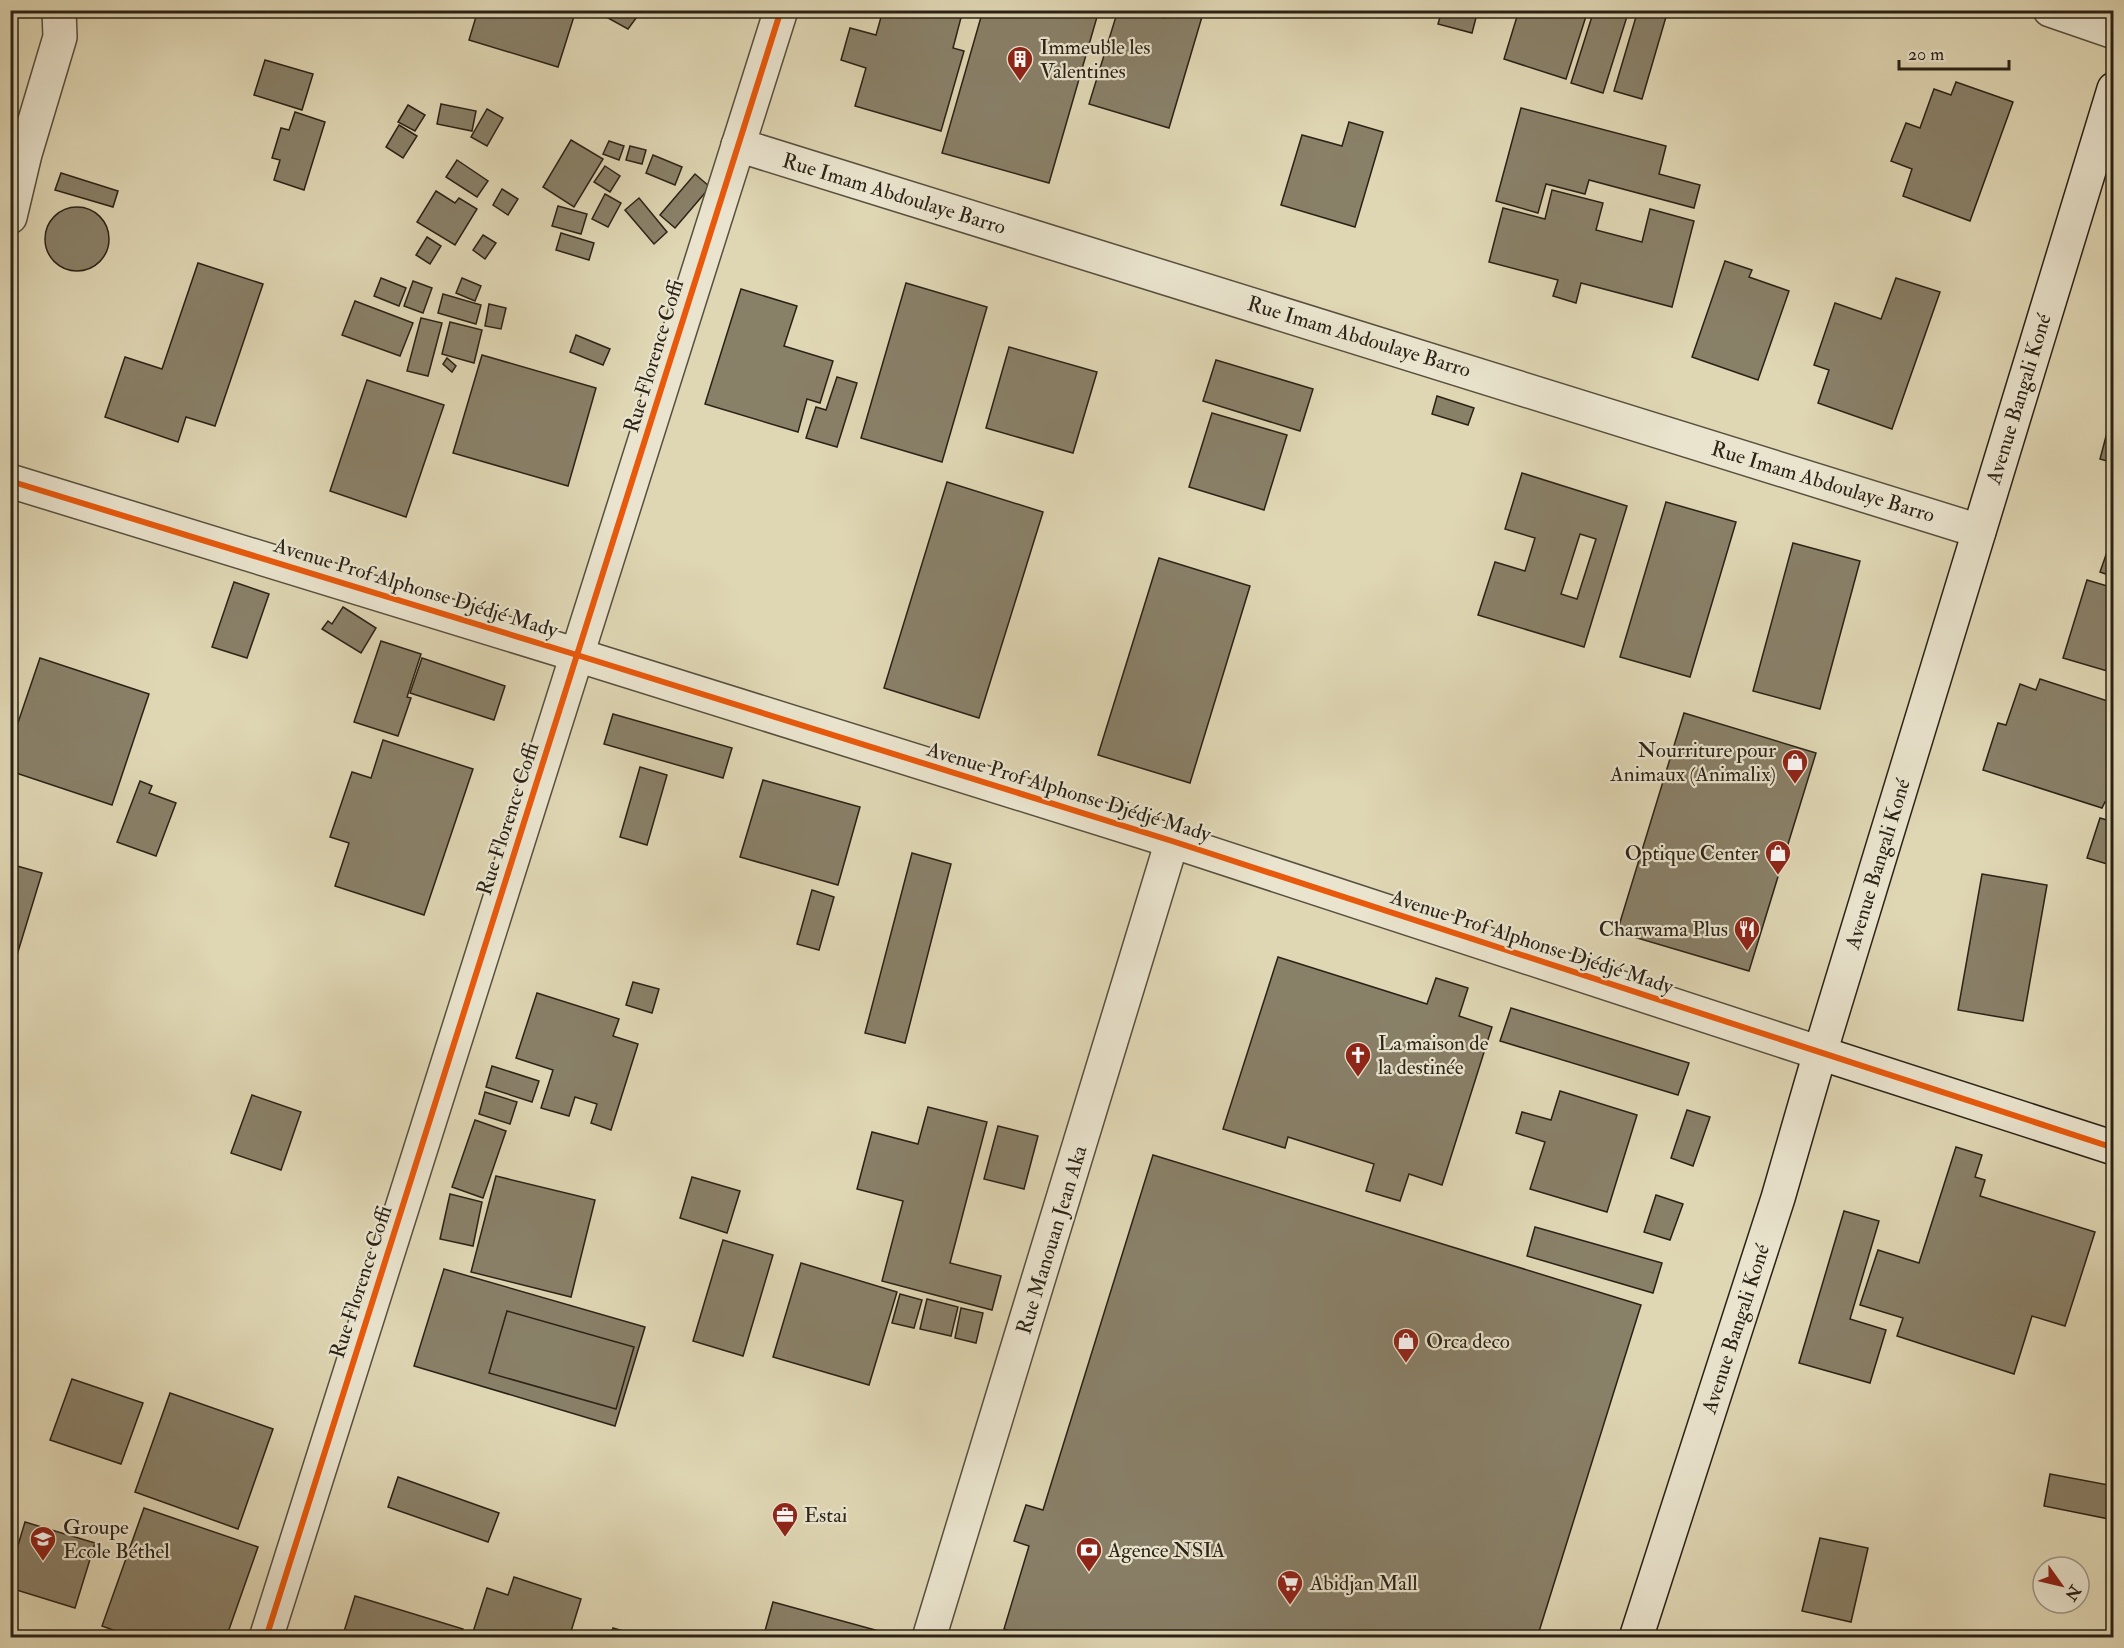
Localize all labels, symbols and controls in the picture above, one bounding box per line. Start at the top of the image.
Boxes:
scale bar [1899,33,2008,71]
place label: Immeuble les Valentines [1040,34,1151,85]
text: 20 m [1908,43,1944,66]
building icon: Immeuble les Valentines [1005,44,1035,82]
street label: Rue Imam Abdoulaye Barro [779,147,1009,241]
street label: Rue Florence Coffi [618,276,690,436]
street label: Rue Imam Abdoulaye Barro [1244,290,1474,384]
street label: Avenue Bangali Koné [1980,310,2058,488]
street label: Rue Imam Abdoulaye Barro [1708,435,1938,529]
street label: Avenue Prof Alphonse Djédjé Mady [270,532,562,644]
street label: Avenue Prof Alphonse Djédjé Mady [923,736,1215,848]
place label: Nourriture pour Animaux (Animalix) [1609,737,1776,788]
street label: Rue Florence Coffi [471,739,545,899]
shop icon: Nourriture pour Animaux (Animalix) [1780,747,1810,785]
street label: Avenue Bangali Koné [1839,775,1917,953]
shop icon: Optique Center [1763,838,1793,876]
place label: Optique Center [1625,840,1758,867]
street label: Avenue Prof Alphonse Djédjé Mady [1386,883,1677,1001]
restaurant icon: Charwama Plus [1732,914,1762,952]
place label: Charwama Plus [1599,916,1728,943]
place label: La maison de la destinée [1378,1030,1489,1081]
church icon: La maison de la destinée [1343,1040,1373,1078]
street label: Rue Manouan Jean Aka [1010,1142,1094,1338]
street label: Rue Florence Coffi [324,1202,398,1362]
street label: Avenue Bangali Koné [1696,1241,1776,1418]
shop icon: Orca deco [1391,1326,1421,1364]
place label: Orca deco [1426,1328,1510,1355]
office icon: Estai [770,1500,800,1538]
place label: Estai [804,1502,848,1529]
place label: Groupe Ecole Béthel [63,1514,170,1565]
school or university icon: Groupe Ecole Béthel [28,1524,58,1562]
bank icon: Agence NSIA [1074,1535,1104,1573]
place label: Agence NSIA [1107,1537,1225,1564]
north arrow [2031,1555,2091,1615]
supermarket icon: Abidjan Mall [1275,1568,1305,1606]
place label: Abidjan Mall [1309,1570,1418,1597]
text: N [2060,1580,2085,1605]

